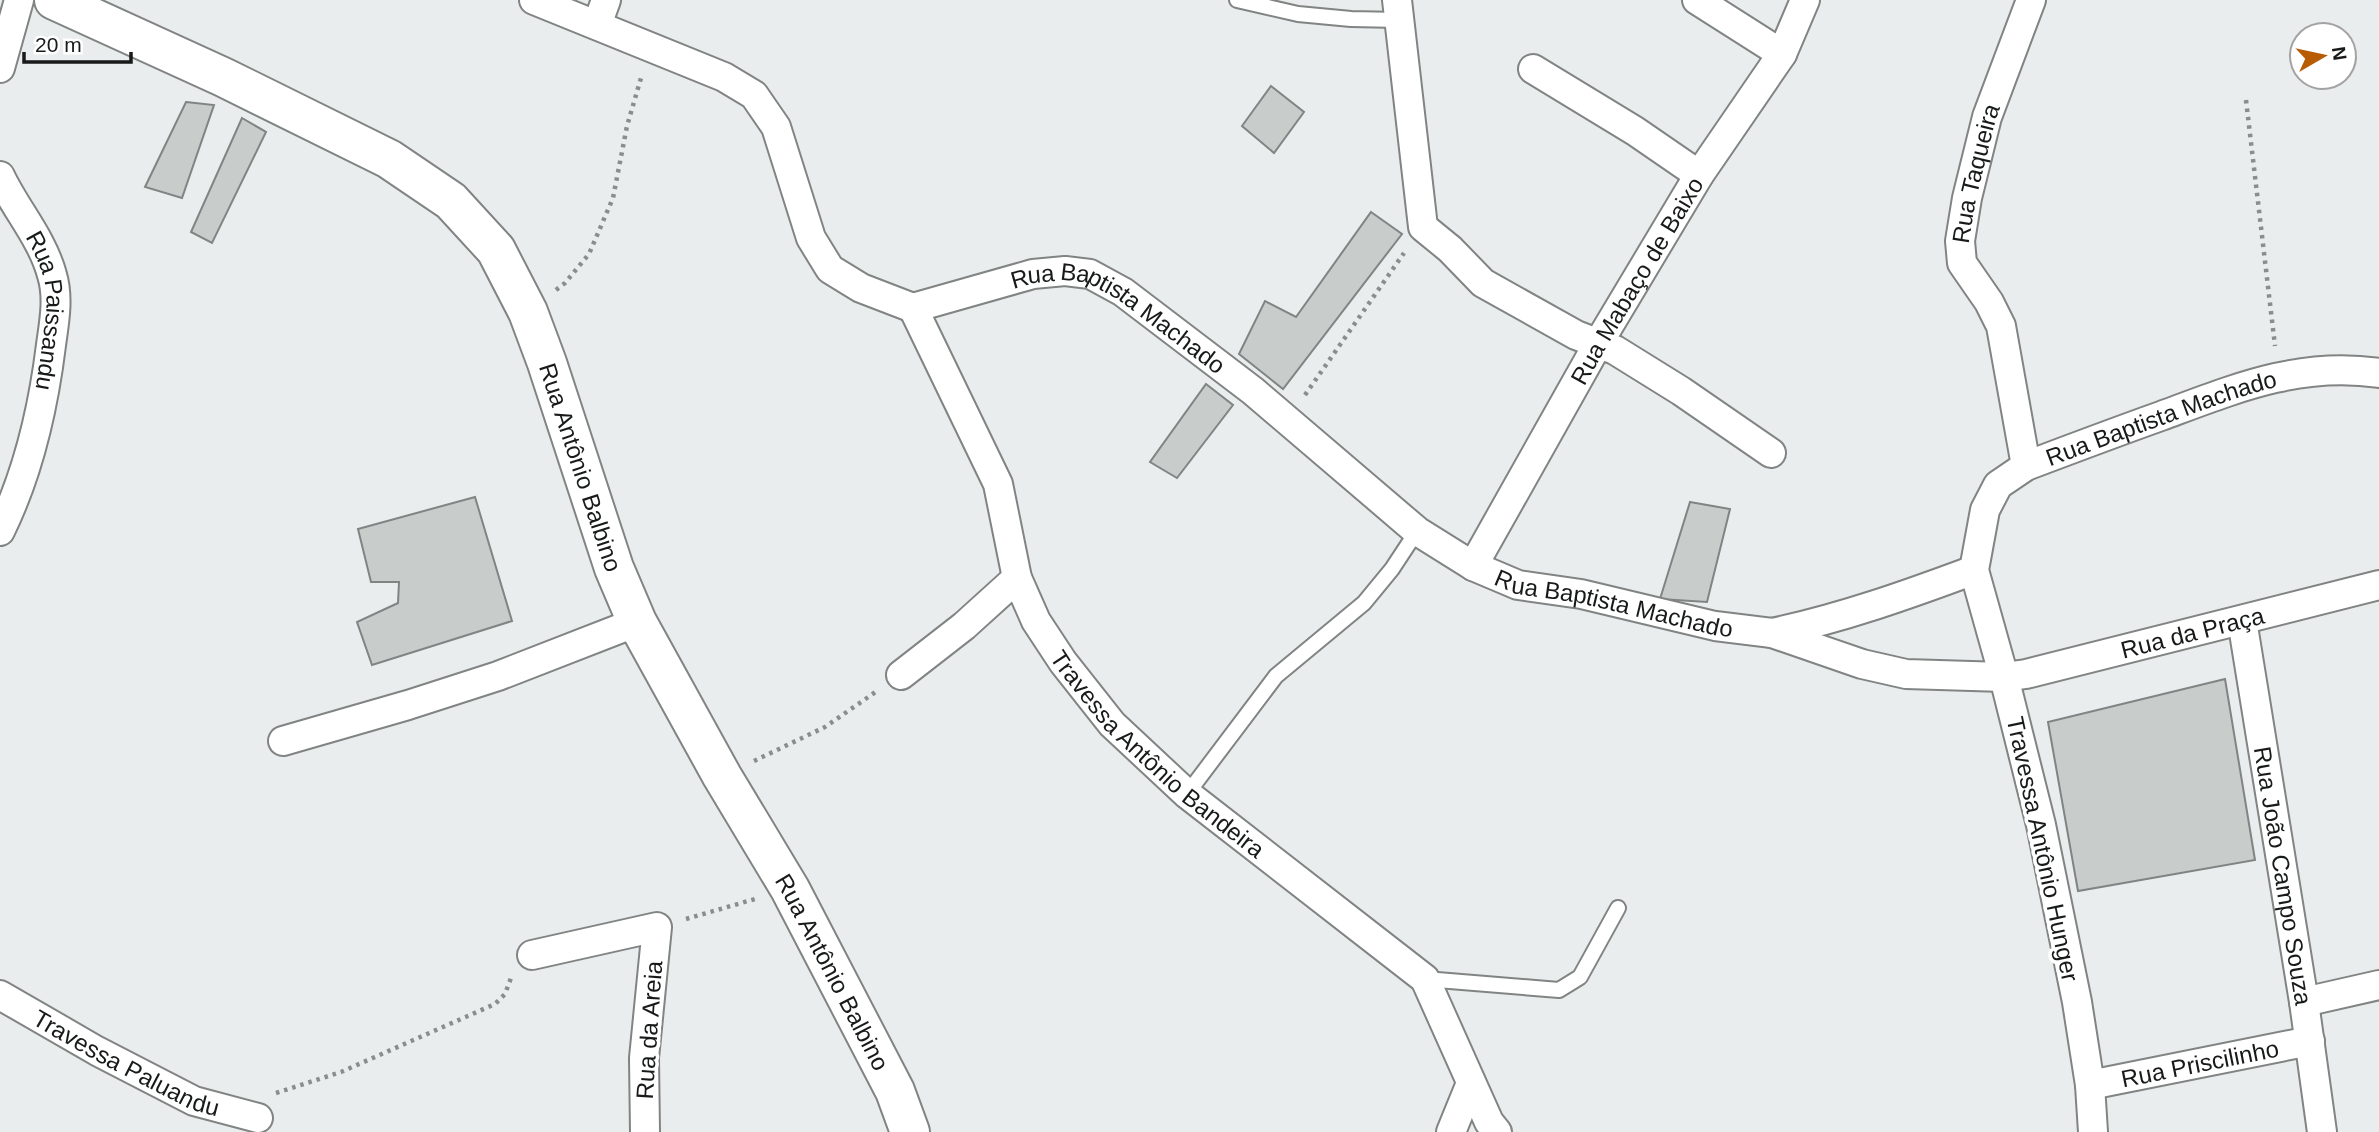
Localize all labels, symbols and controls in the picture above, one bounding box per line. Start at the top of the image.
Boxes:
scale bar [24,21,131,65]
north arrow [2288,21,2358,91]
text: 20 m [35,33,82,56]
text: N [2328,45,2351,62]
street label: Rua Taqueira [1946,99,2005,245]
street label: Rua Mabaço de Baixo [1565,172,1708,389]
street label: Rua Paissandu [21,226,69,393]
street label: Rua Baptista Machado [1007,257,1231,379]
street label: Rua Antônio Balbino [534,359,628,575]
street label: Rua Baptista Machado [2042,365,2279,471]
street label: Rua Baptista Machado [1491,563,1734,642]
street label: Rua da Praça [2118,601,2267,663]
street label: Travessa Antônio Bandeira [1046,645,1271,863]
street label: Travessa Antônio Hunger [2002,714,2084,984]
street label: Rua João Campo Souza [2249,744,2318,1008]
street label: Rua Antônio Balbino [770,869,895,1075]
street label: Rua da Areia [631,959,667,1100]
street label: Travessa Paluandu [29,1004,222,1121]
street label: Rua Priscilinho [2119,1034,2281,1092]

